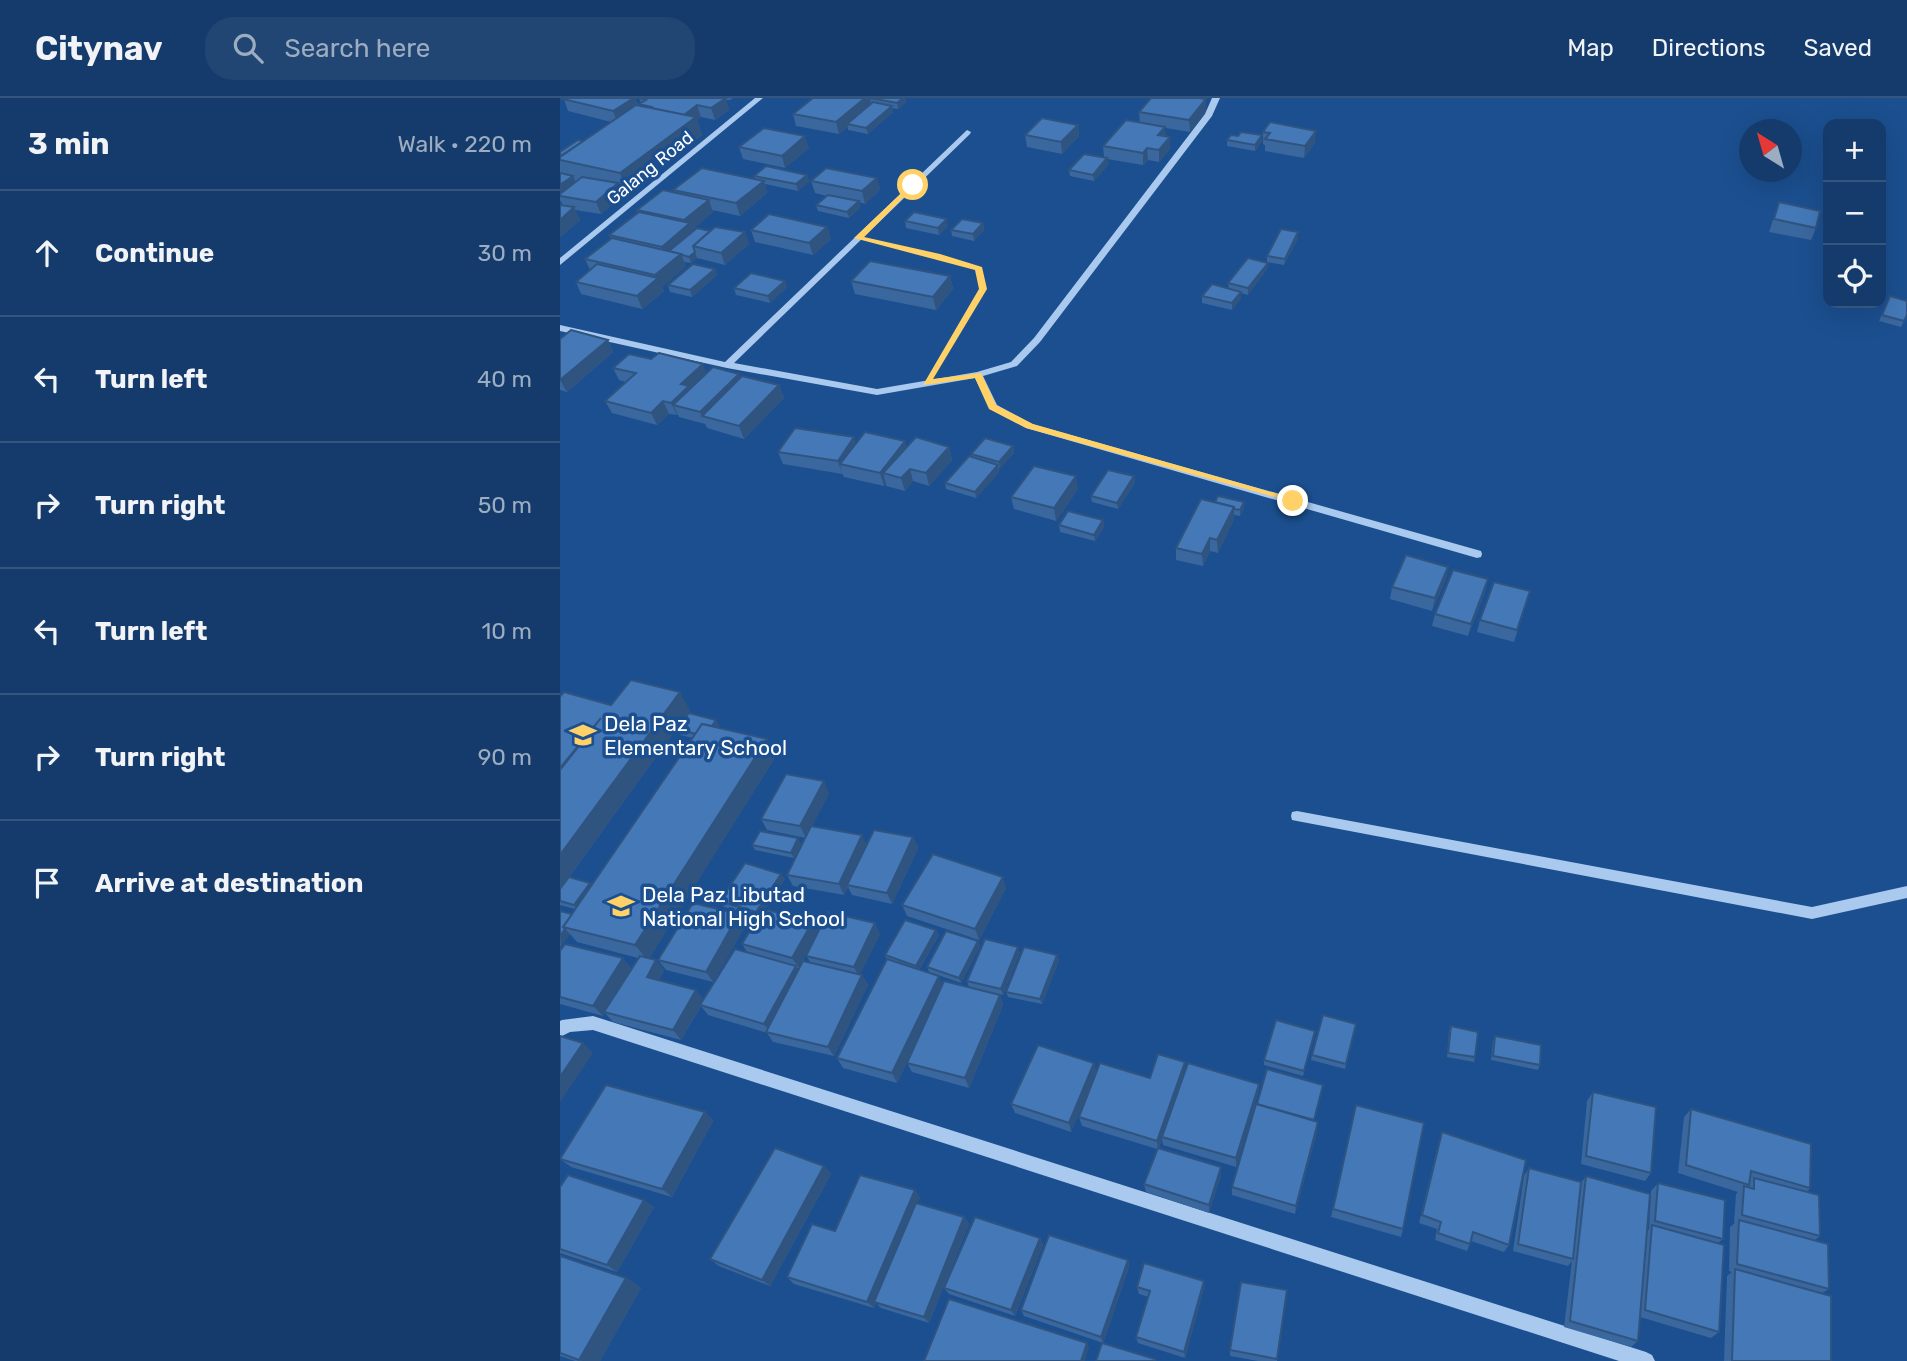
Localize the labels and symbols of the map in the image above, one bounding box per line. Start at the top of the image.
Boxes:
north arrow [1739,119,1802,182]
street label: Galang Road [602,126,698,210]
route start [897,169,928,200]
route end [1277,485,1308,516]
place label: Dela Paz Elementary School [604,711,787,760]
school or university icon: Dela Paz Elementary School [568,720,598,750]
place label: Dela Paz Libutad National High School [642,882,845,931]
school or university icon: Dela Paz Libutad National High School [606,891,636,921]

